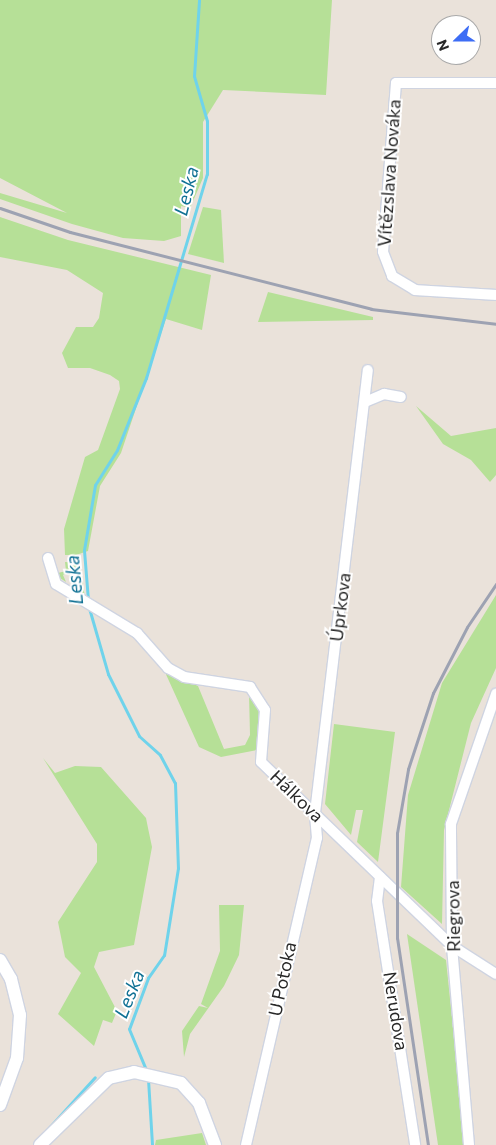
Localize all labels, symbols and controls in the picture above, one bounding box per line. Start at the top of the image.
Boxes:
north arrow [431,15,481,65]
text: N [433,37,452,53]
street label: Vítězslava Nováka [373,98,405,248]
water label: Leska [169,164,203,218]
water label: Leska [60,554,88,606]
street label: Úprkova [325,571,355,643]
street label: Hálkova [266,765,328,827]
street label: Riegrova [442,880,464,952]
street label: U Potoka [264,940,300,1018]
water label: Leska [109,967,149,1021]
street label: Nerudova [379,970,413,1052]

